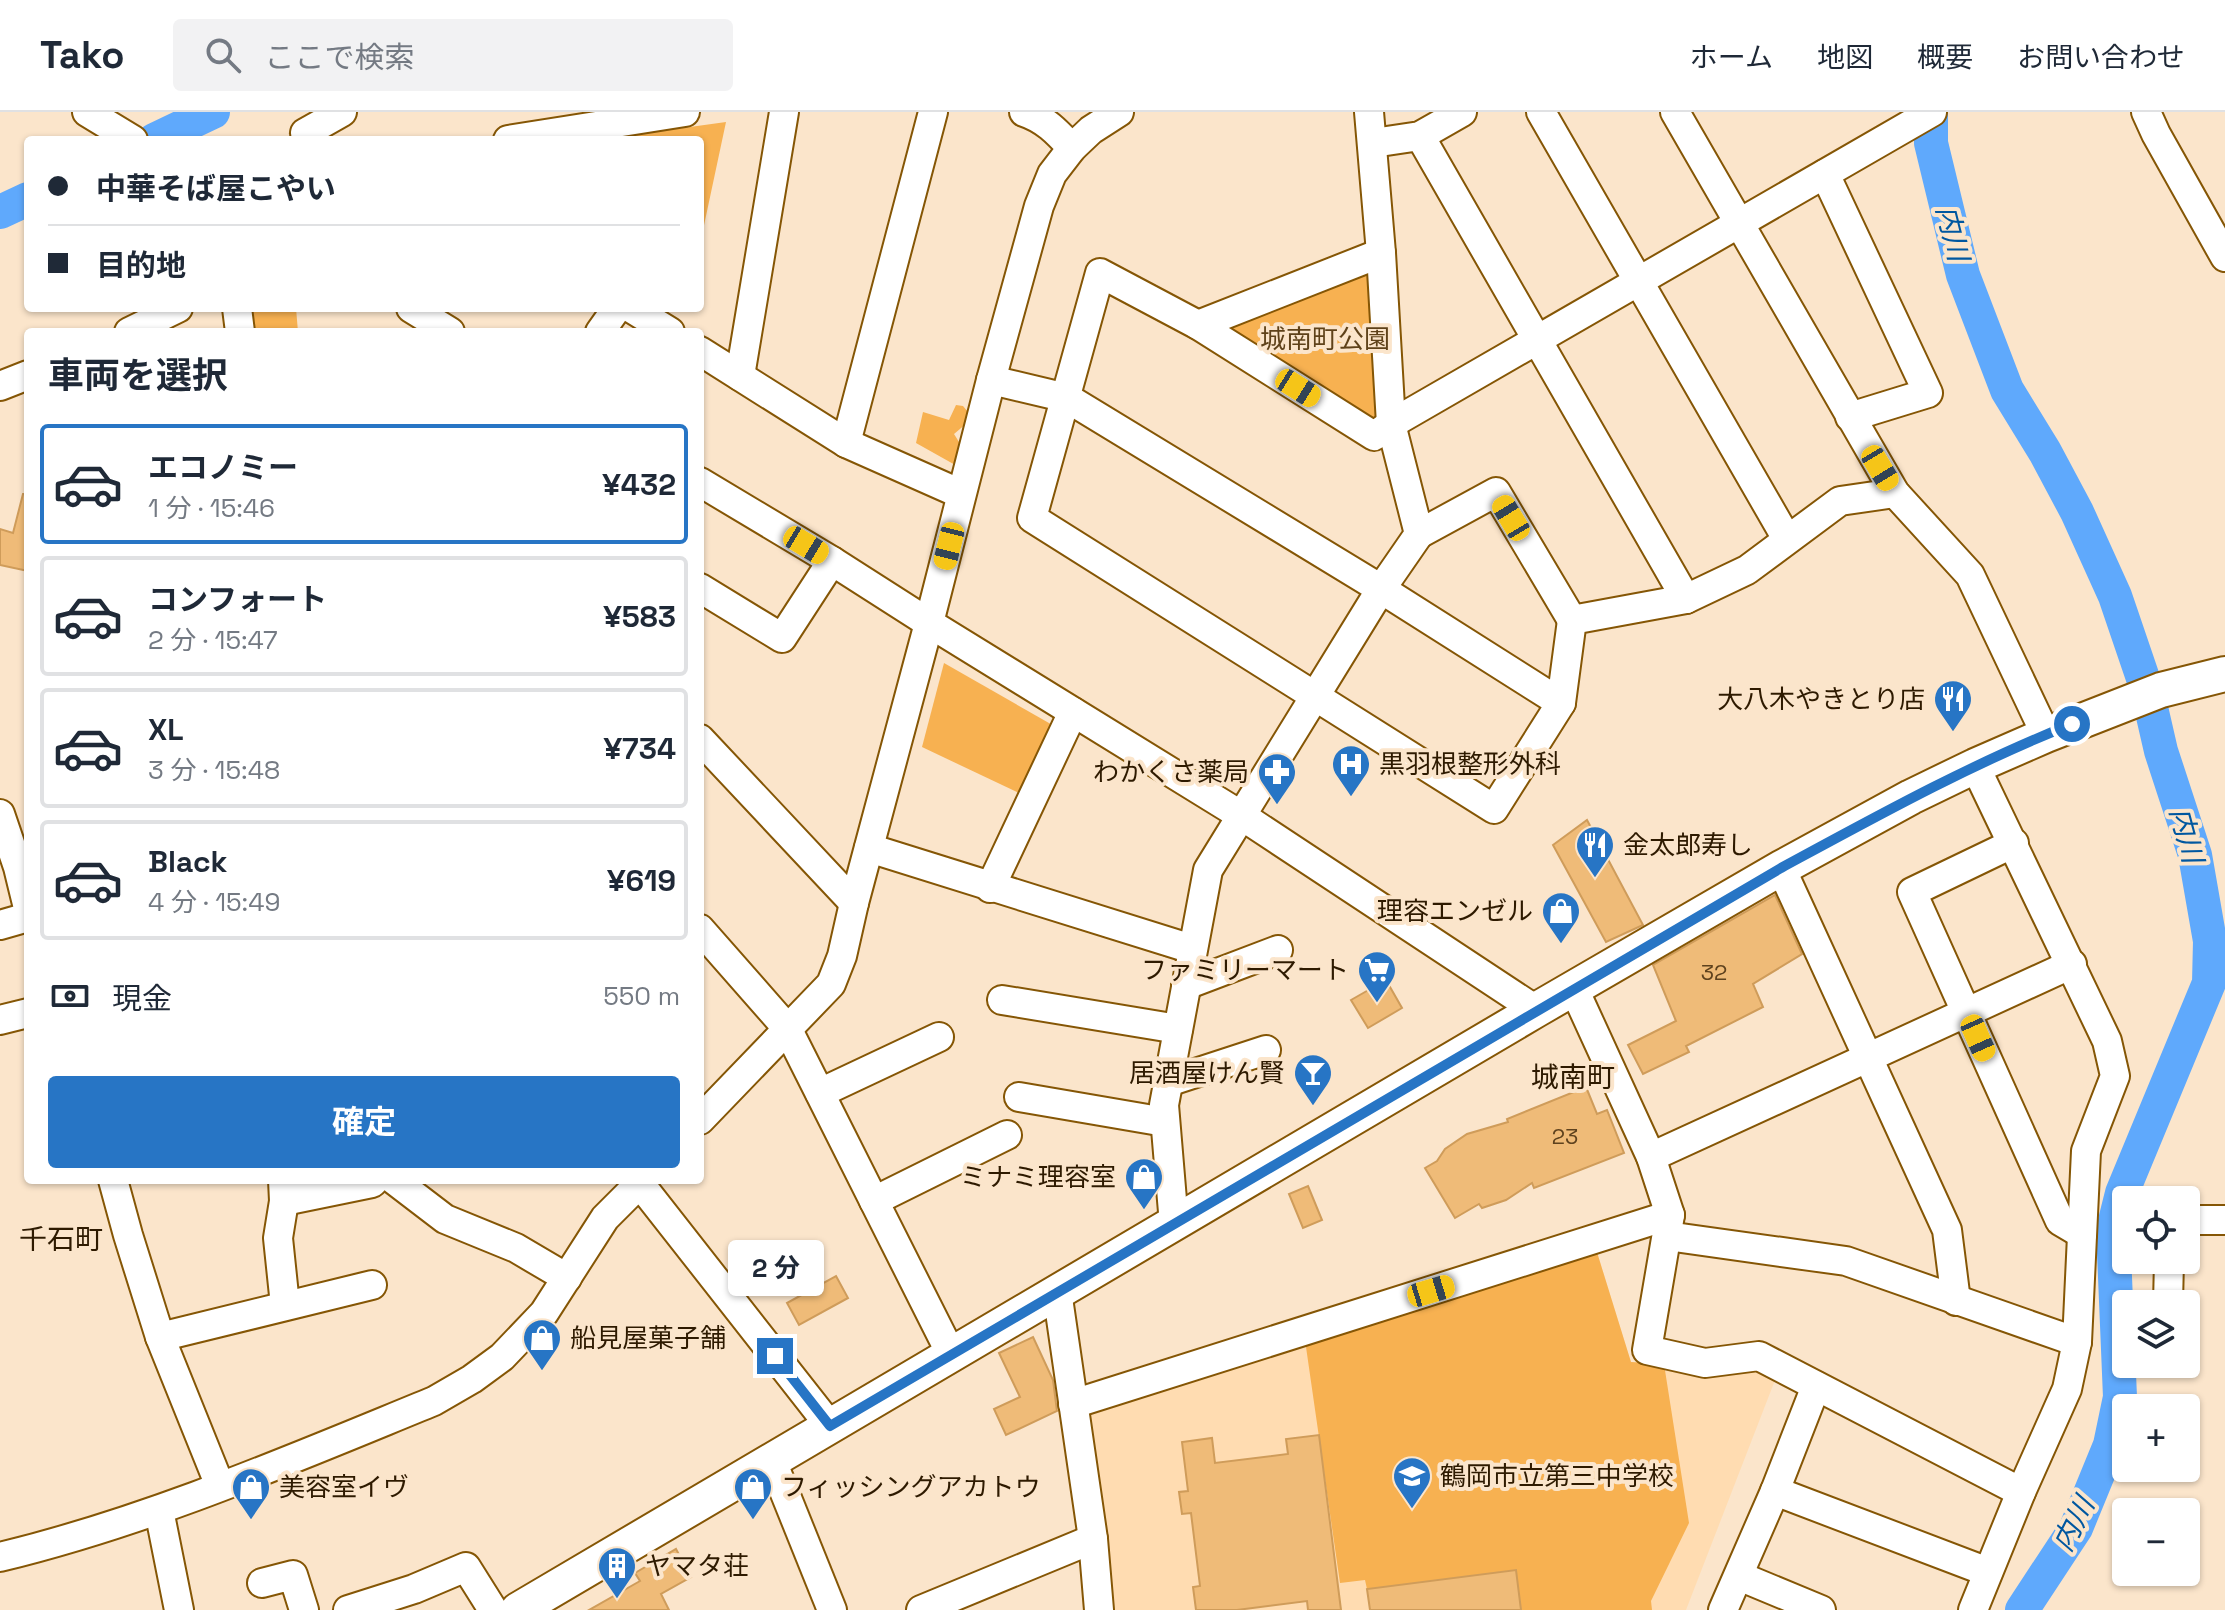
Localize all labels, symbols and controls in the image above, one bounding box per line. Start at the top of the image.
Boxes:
search box [173,19,733,91]
text: Tako [40,31,125,79]
icon: search [201,33,245,77]
text: ここで検索 [265,38,415,77]
text: ホーム [1690,39,1773,75]
text: 地図 [1817,39,1873,75]
text: 概要 [1917,39,1973,75]
text: お問い合わせ [2017,39,2185,75]
text: 中華そば屋こやい [96,169,336,208]
water label: 内川 [1929,201,1978,267]
text: 目的地 [96,246,186,285]
park label: 城南町公園 [1260,322,1390,356]
text: 車両を選択 [48,353,228,399]
car [1271,365,1325,411]
car [1857,441,1903,495]
icon: car [52,448,124,520]
text: エコノミー [148,448,298,487]
text: ¥432 [602,465,676,504]
text: 1 分 · 15:46 [148,491,275,525]
car [1488,491,1534,545]
car [932,520,966,572]
car [779,522,833,568]
icon: car [52,580,124,652]
text: コンフォート [148,580,327,619]
text: ¥583 [603,597,676,636]
text: 2 分 · 15:47 [148,623,278,657]
restaurant icon: 大八木やきとり店 [1932,678,1974,733]
place label: 大八木やきとり店 [1717,682,1925,716]
route start [2054,706,2090,742]
text: XL [148,710,184,749]
icon: car [52,712,124,784]
text: ¥734 [603,729,676,768]
hospital icon: 黒羽根整形外科 [1330,743,1372,798]
place label: 黒羽根整形外科 [1379,747,1561,781]
pharmacy icon: わかくさ薬局 [1256,751,1298,806]
text: 3 分 · 15:48 [148,753,280,787]
place label: わかくさ薬局 [1093,755,1249,789]
water label: 内川 [2162,803,2212,870]
restaurant icon: 金太郎寿し [1574,824,1616,879]
place label: 金太郎寿し [1623,828,1753,862]
text: Black [148,842,227,881]
icon: car [52,844,124,916]
text: ¥619 [607,861,676,900]
text: 4 分 · 15:49 [148,885,280,919]
shop icon: 理容エンゼル [1540,890,1582,945]
place label: 理容エンゼル [1377,894,1533,928]
supermarket icon: ファミリーマート [1356,949,1398,1004]
place label: ファミリーマート [1141,953,1349,987]
house number: 32 [1701,958,1727,986]
icon: cash [48,974,92,1018]
text: 現金 [112,979,172,1018]
text: 550 m [603,979,680,1013]
car [1957,1011,1999,1065]
bar icon: 居酒屋けん賢 [1292,1052,1334,1107]
place label: 居酒屋けん賢 [1129,1056,1285,1090]
district label: 城南町 [1531,1059,1615,1095]
button: 確定 [48,1076,680,1168]
house number: 23 [1552,1122,1578,1150]
shop icon: ミナミ理容室 [1123,1156,1165,1211]
place label: ミナミ理容室 [960,1160,1116,1194]
map controls [2112,1186,2200,1586]
button: locate [2112,1186,2200,1274]
district label: 千石町 [19,1221,103,1257]
callout: 2 分 [727,1240,823,1296]
text: 2 分 [752,1251,800,1285]
car [1405,1273,1457,1309]
button: layers [2112,1290,2200,1378]
shop icon: 船見屋菓子舗 [521,1317,563,1372]
place label: 船見屋菓子舗 [570,1321,726,1355]
route end [757,1338,793,1374]
button: + [2112,1394,2200,1482]
school or university icon: 鶴岡市立第三中学校 [1391,1455,1433,1510]
place label: 鶴岡市立第三中学校 [1440,1459,1674,1493]
shop icon: 美容室イヴ [230,1466,272,1521]
shop icon: フィッシングアカトウ [732,1466,774,1521]
place label: 美容室イヴ [279,1470,409,1504]
place label: フィッシングアカトウ [781,1470,1040,1504]
water label: 内川 [2044,1488,2103,1557]
button: − [2112,1498,2200,1586]
building icon: ヤマタ荘 [596,1545,638,1600]
place label: ヤマタ荘 [645,1549,749,1583]

